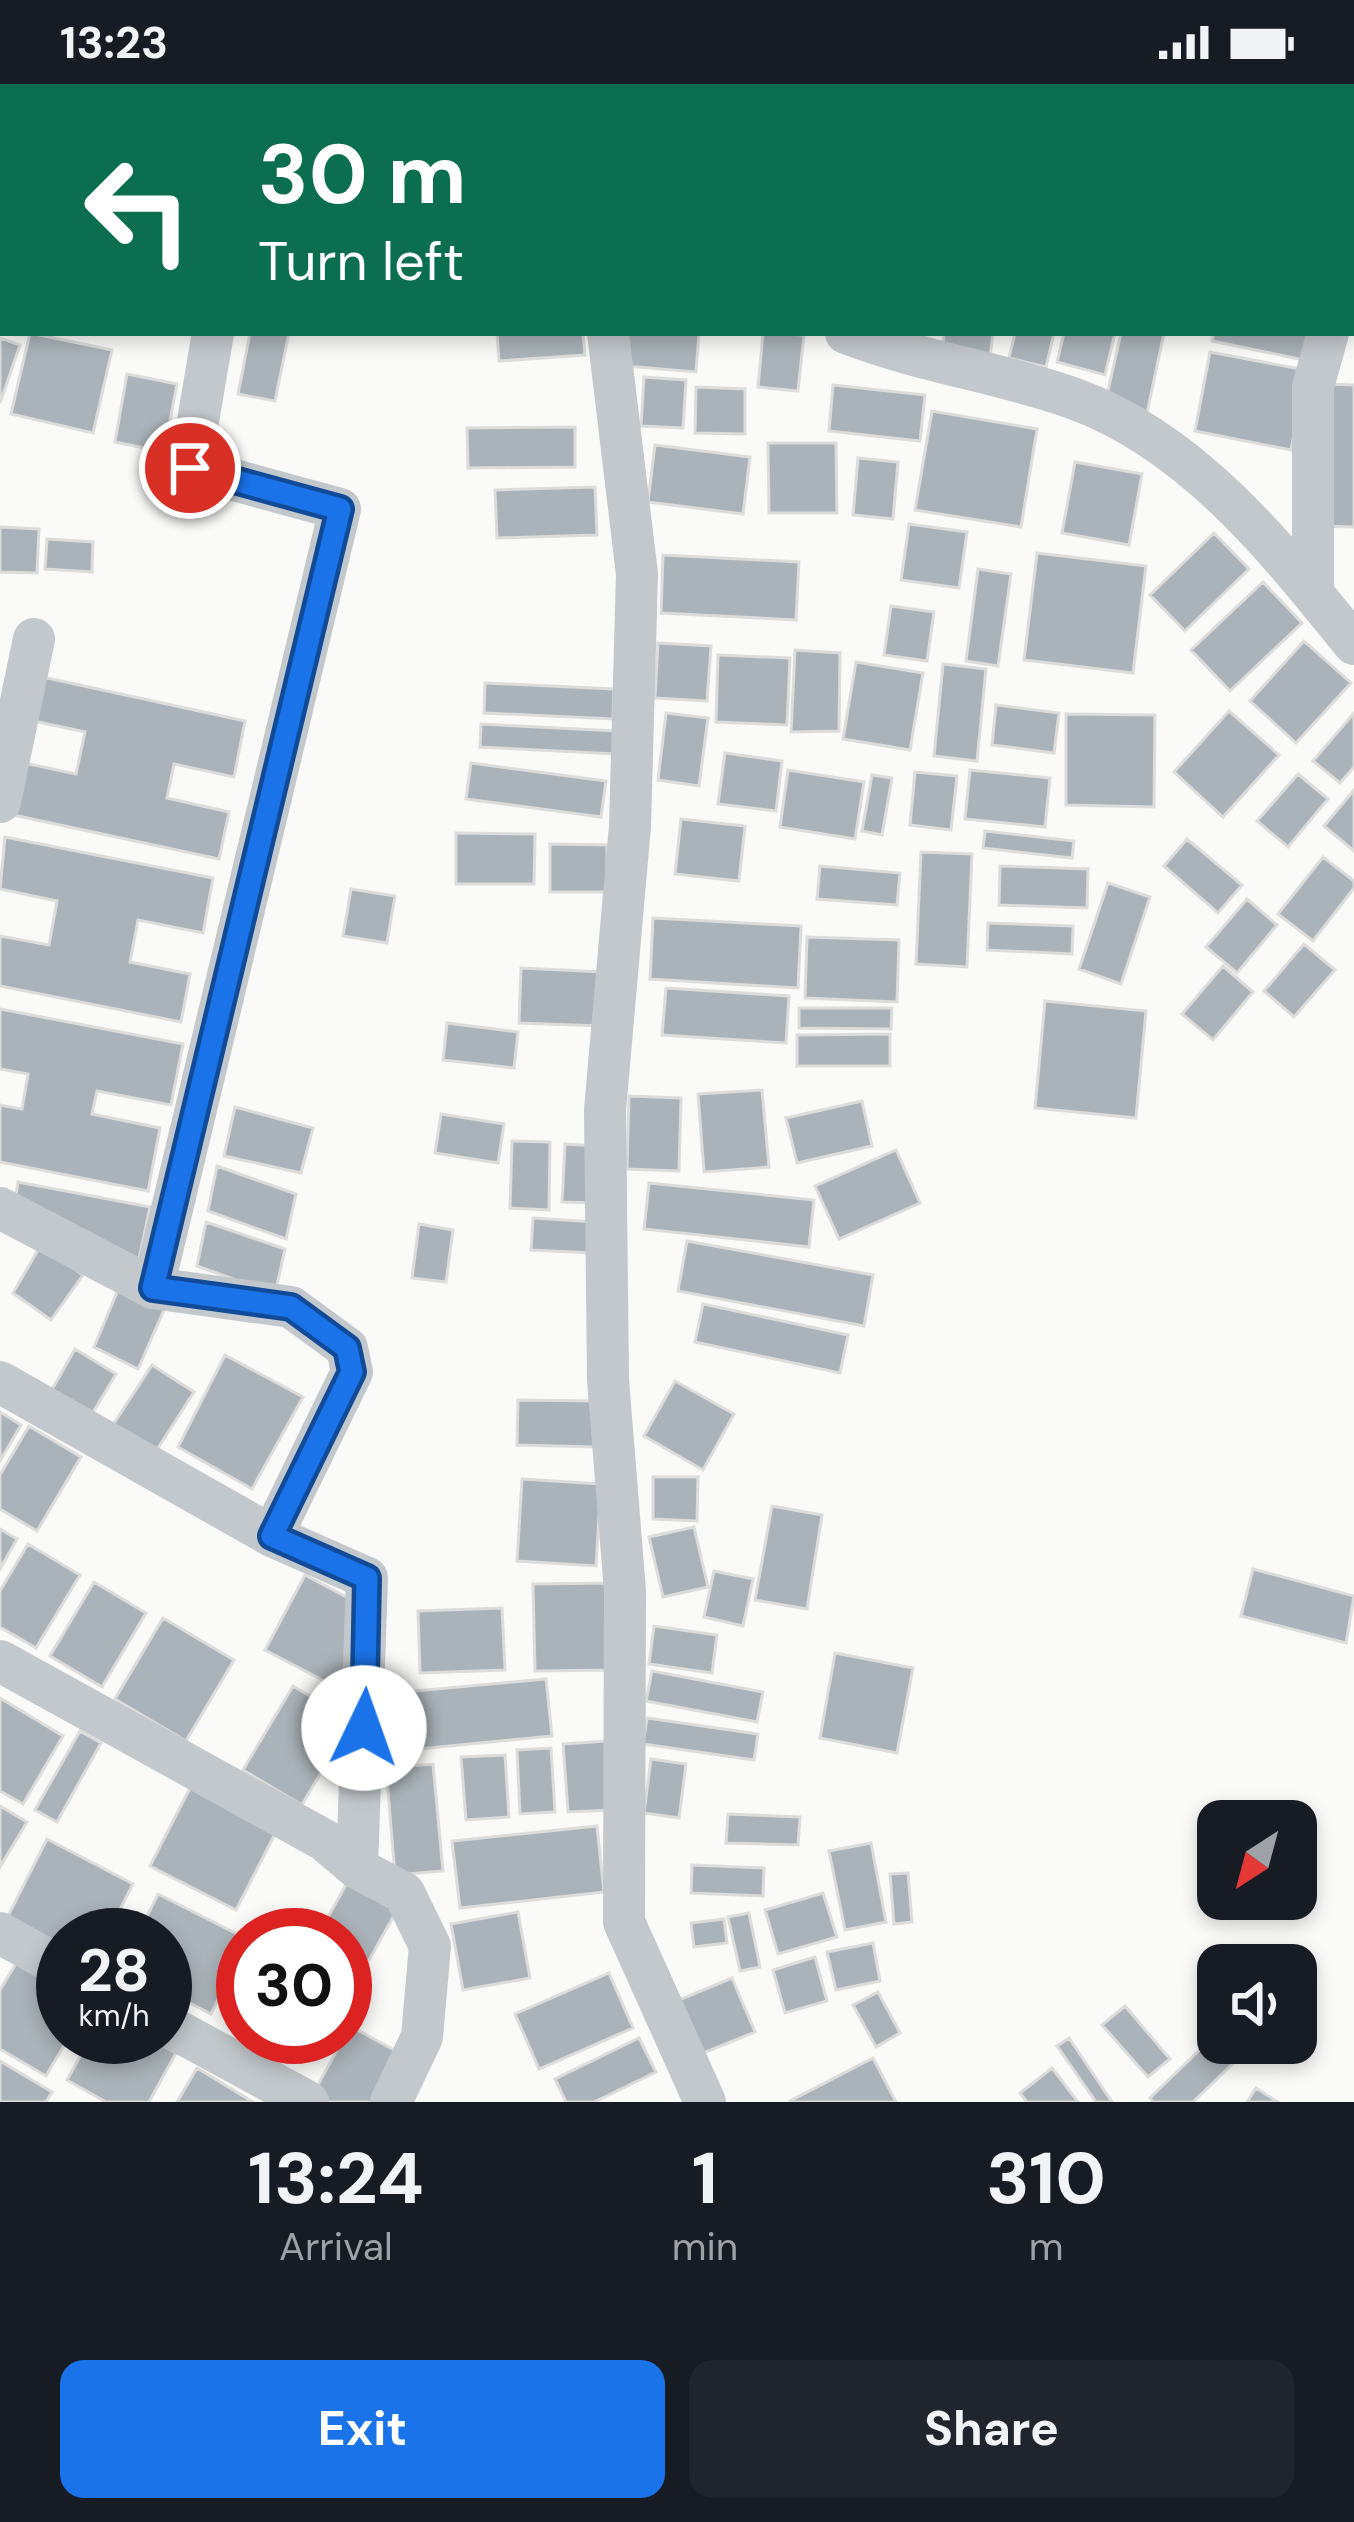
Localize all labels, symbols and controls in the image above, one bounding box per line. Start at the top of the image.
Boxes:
text: 13:23 [60,13,168,72]
text: 30 m [258,120,467,229]
icon: left [60,132,216,288]
text: Turn left [258,226,464,297]
pin [139,417,241,519]
icon: arrive [157,435,223,501]
position arrow [301,1665,427,1791]
north arrow [1197,1800,1317,1920]
map controls [1197,1800,1317,2064]
speed limit sign: 30 [216,1908,372,2064]
text: 28 [78,1931,150,2010]
button: sound [1197,1944,1317,2064]
text: km/h [79,1996,149,2035]
text: 13:24 [248,2132,424,2225]
text: 1 [692,2132,718,2225]
text: 310 [986,2132,1106,2225]
text: Arrival [279,2221,393,2272]
text: min [672,2221,738,2272]
text: m [1029,2221,1063,2272]
button: Exit [60,2360,665,2498]
button: Share [689,2360,1294,2498]

